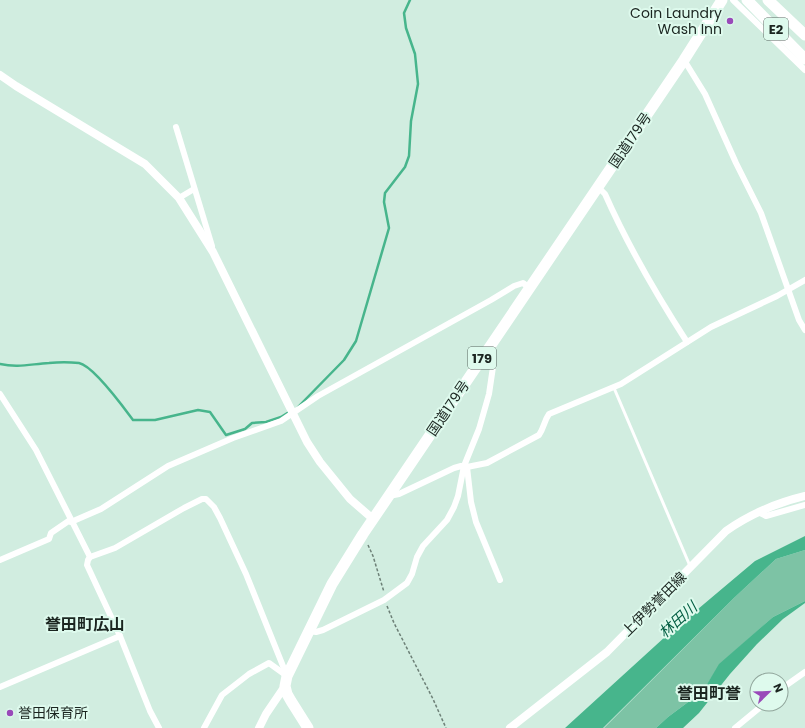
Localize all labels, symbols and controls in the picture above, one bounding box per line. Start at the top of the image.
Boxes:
place label: Coin Laundry Wash Inn [630,3,722,39]
marker: Coin Laundry Wash Inn [725,16,735,26]
road number: E2 [764,18,788,40]
street label: 国道179号 [604,108,656,172]
road number: 179 [468,347,496,369]
street label: 国道179号 [422,376,474,440]
street label: 上伊勢誉田線 [617,567,691,641]
water label: 林田川 [654,595,703,642]
district label: 誉田町広山 [45,613,125,636]
north arrow [749,672,789,712]
text: N [769,681,787,695]
district label: 誉田町誉 [677,682,741,705]
place label: 誉田保育所 [18,703,88,723]
marker: 誉田保育所 [5,708,15,718]

